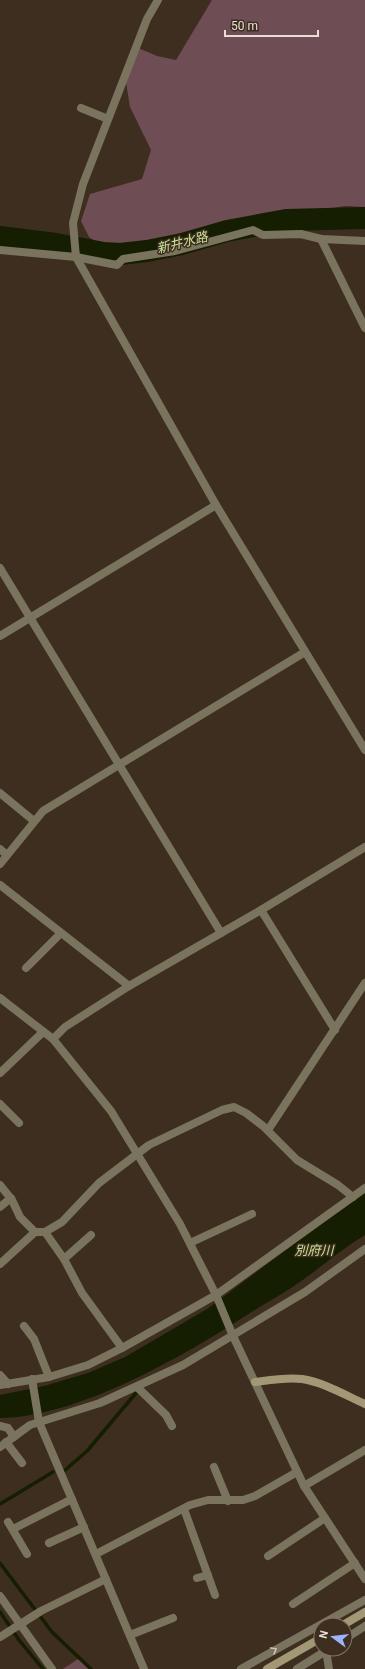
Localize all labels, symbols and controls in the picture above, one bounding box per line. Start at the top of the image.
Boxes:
scale bar [225,12,318,38]
text: 50 m [231,19,258,33]
water label: 新井水路 [155,229,210,256]
water label: 別府川 [294,1243,335,1258]
north arrow [313,1617,353,1657]
text: N [317,1629,331,1640]
one-way arrow [270,1647,278,1654]

